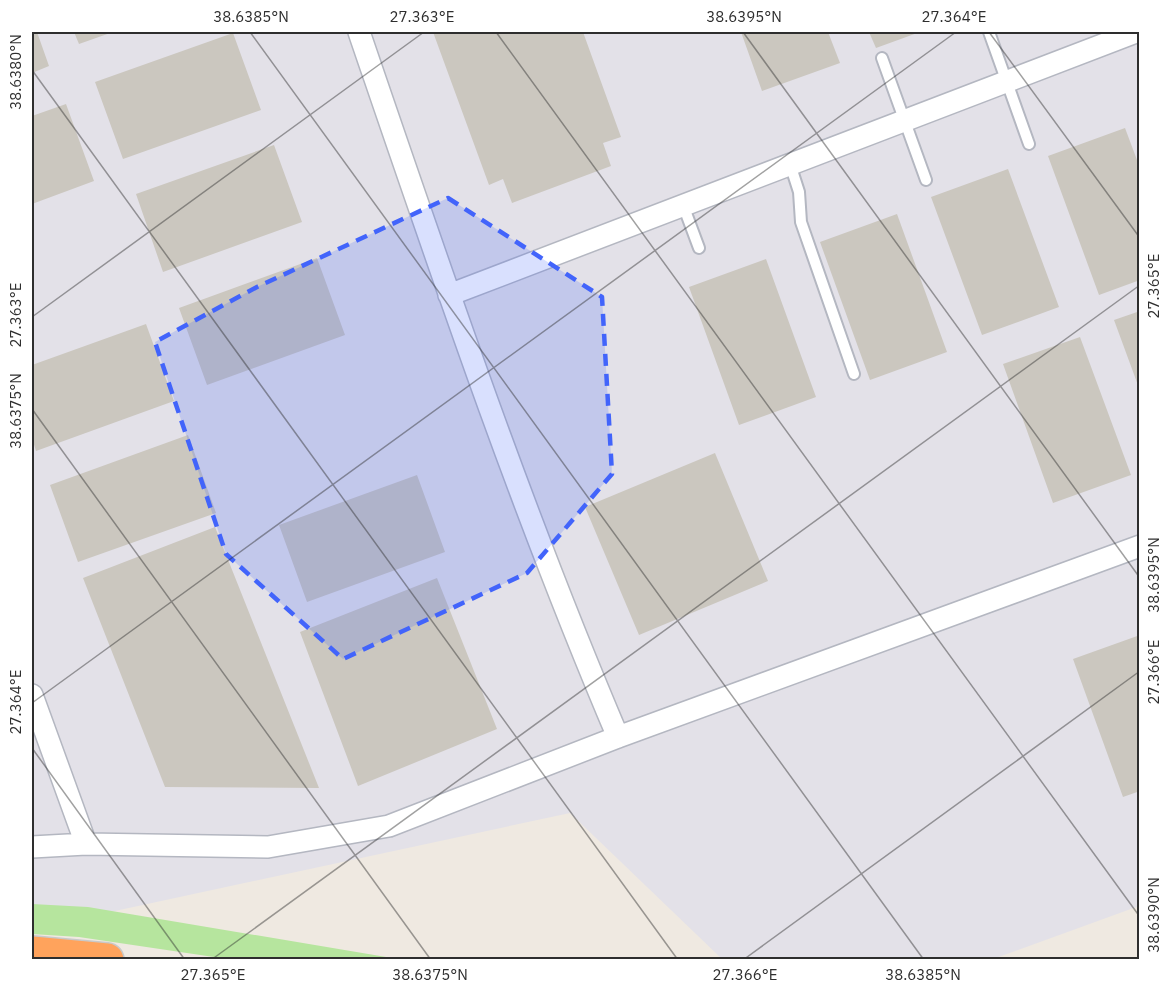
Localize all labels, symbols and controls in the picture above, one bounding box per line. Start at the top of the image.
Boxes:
text: 38.6385°N [213,7,289,26]
text: 27.363°E [390,7,454,26]
text: 38.6395°N [706,7,782,26]
text: 27.364°E [922,7,986,26]
text: 38.6380°N [6,34,25,110]
text: 27.365°E [1144,254,1163,318]
text: 27.363°E [6,283,25,347]
text: 38.6375°N [6,373,25,449]
text: 38.6395°N [1144,537,1163,613]
text: 27.366°E [1144,640,1163,704]
text: 27.364°E [6,670,25,734]
text: 38.6390°N [1144,877,1163,953]
text: 27.365°E [181,965,245,984]
text: 38.6375°N [392,965,468,984]
text: 27.366°E [713,965,777,984]
text: 38.6385°N [885,965,961,984]

